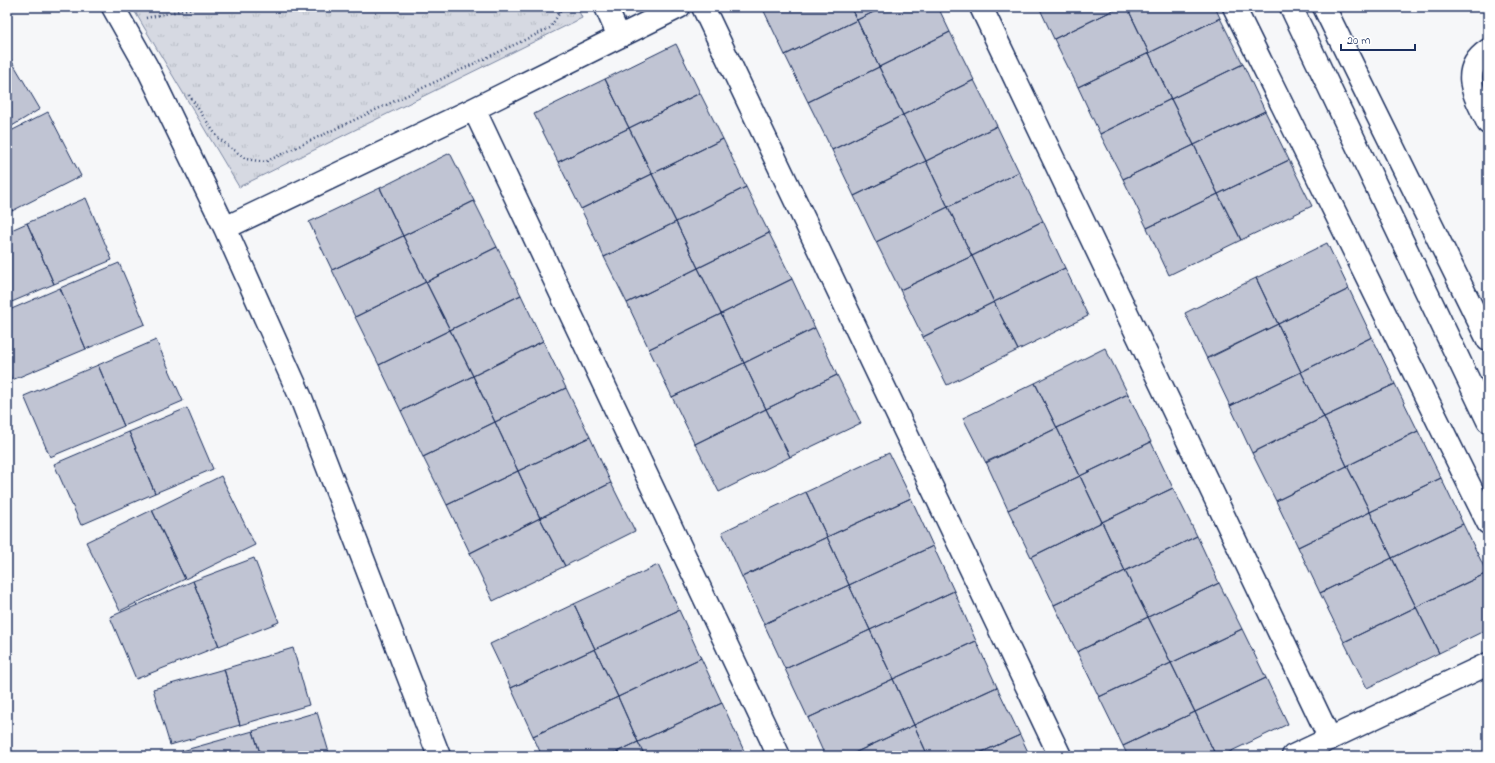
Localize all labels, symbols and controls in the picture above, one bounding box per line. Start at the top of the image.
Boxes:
scale bar [1341,26,1415,52]
text: 20 m [1347,32,1370,50]

